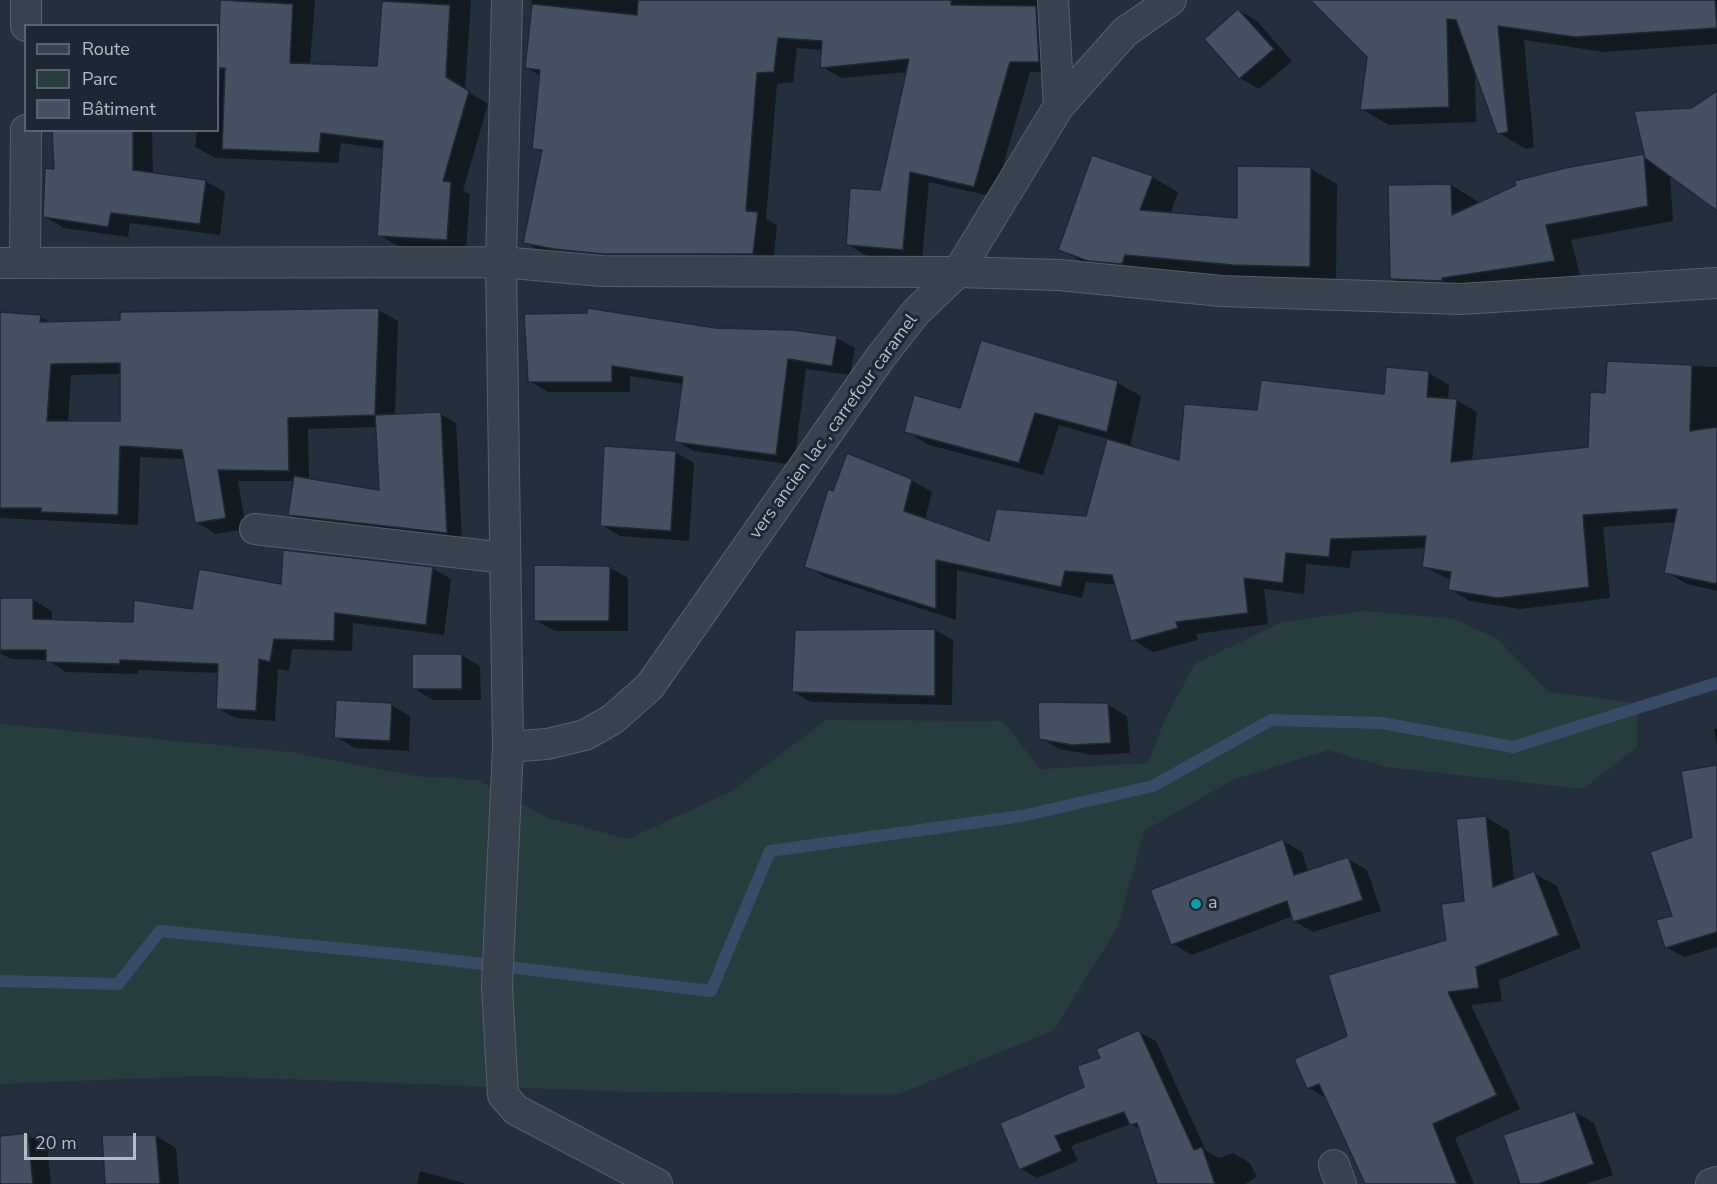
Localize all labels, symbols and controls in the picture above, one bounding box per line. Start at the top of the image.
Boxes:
legend [24,24,219,132]
text: Route [82,37,130,61]
text: Parc [82,67,117,91]
text: Bâtiment [82,97,156,121]
street label: vers ancien lac , carrefour caramel [745,310,923,544]
place label: a [1208,893,1218,915]
marker: a [1189,897,1203,911]
scale bar [27,1121,140,1159]
text: 20 m [35,1131,77,1155]

